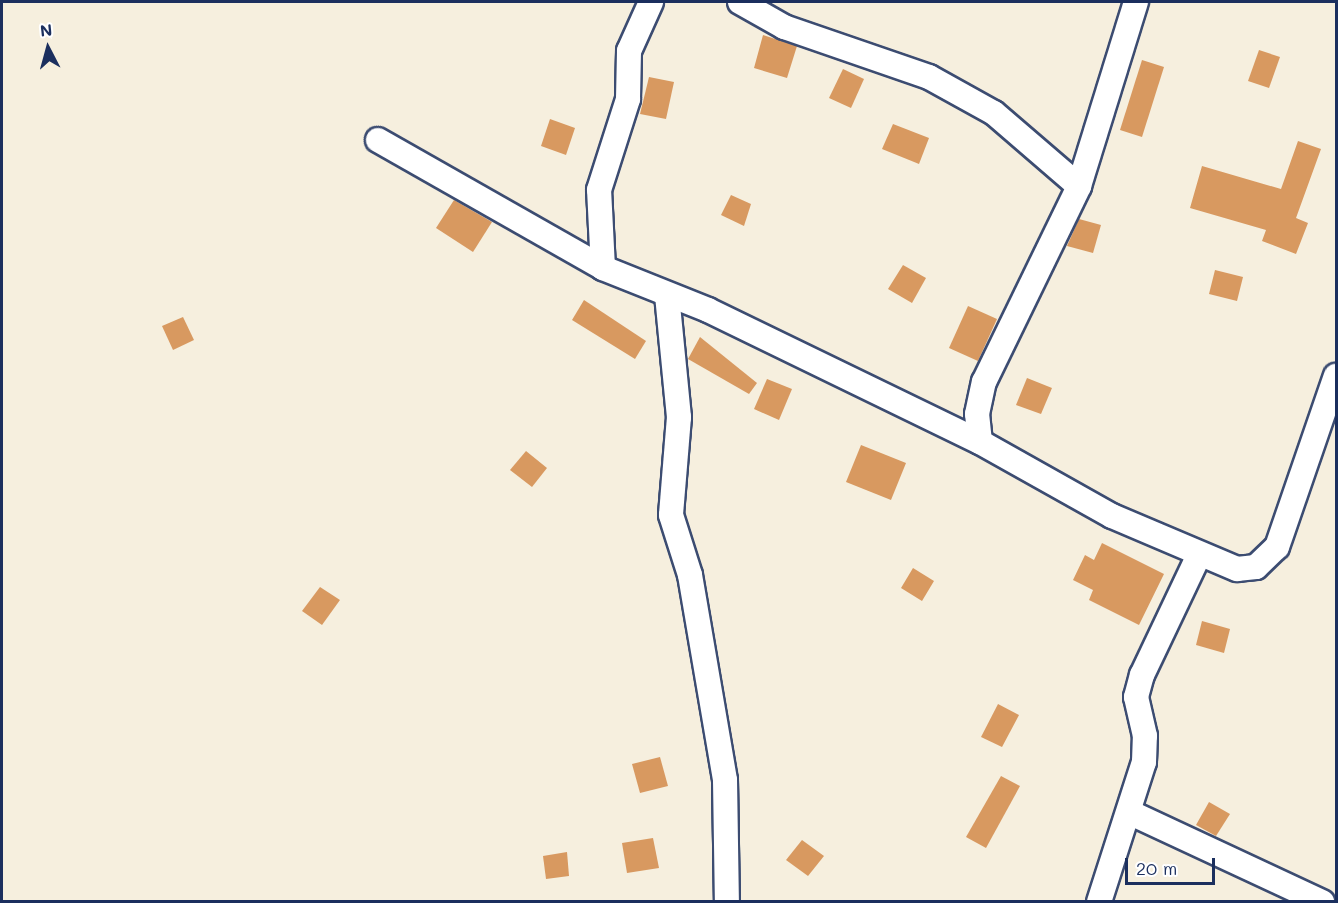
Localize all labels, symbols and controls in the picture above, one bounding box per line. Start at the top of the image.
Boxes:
north arrow [18,18,78,78]
text: N [39,19,53,41]
scale bar [1128,846,1218,884]
text: 20 m [1136,856,1177,880]

